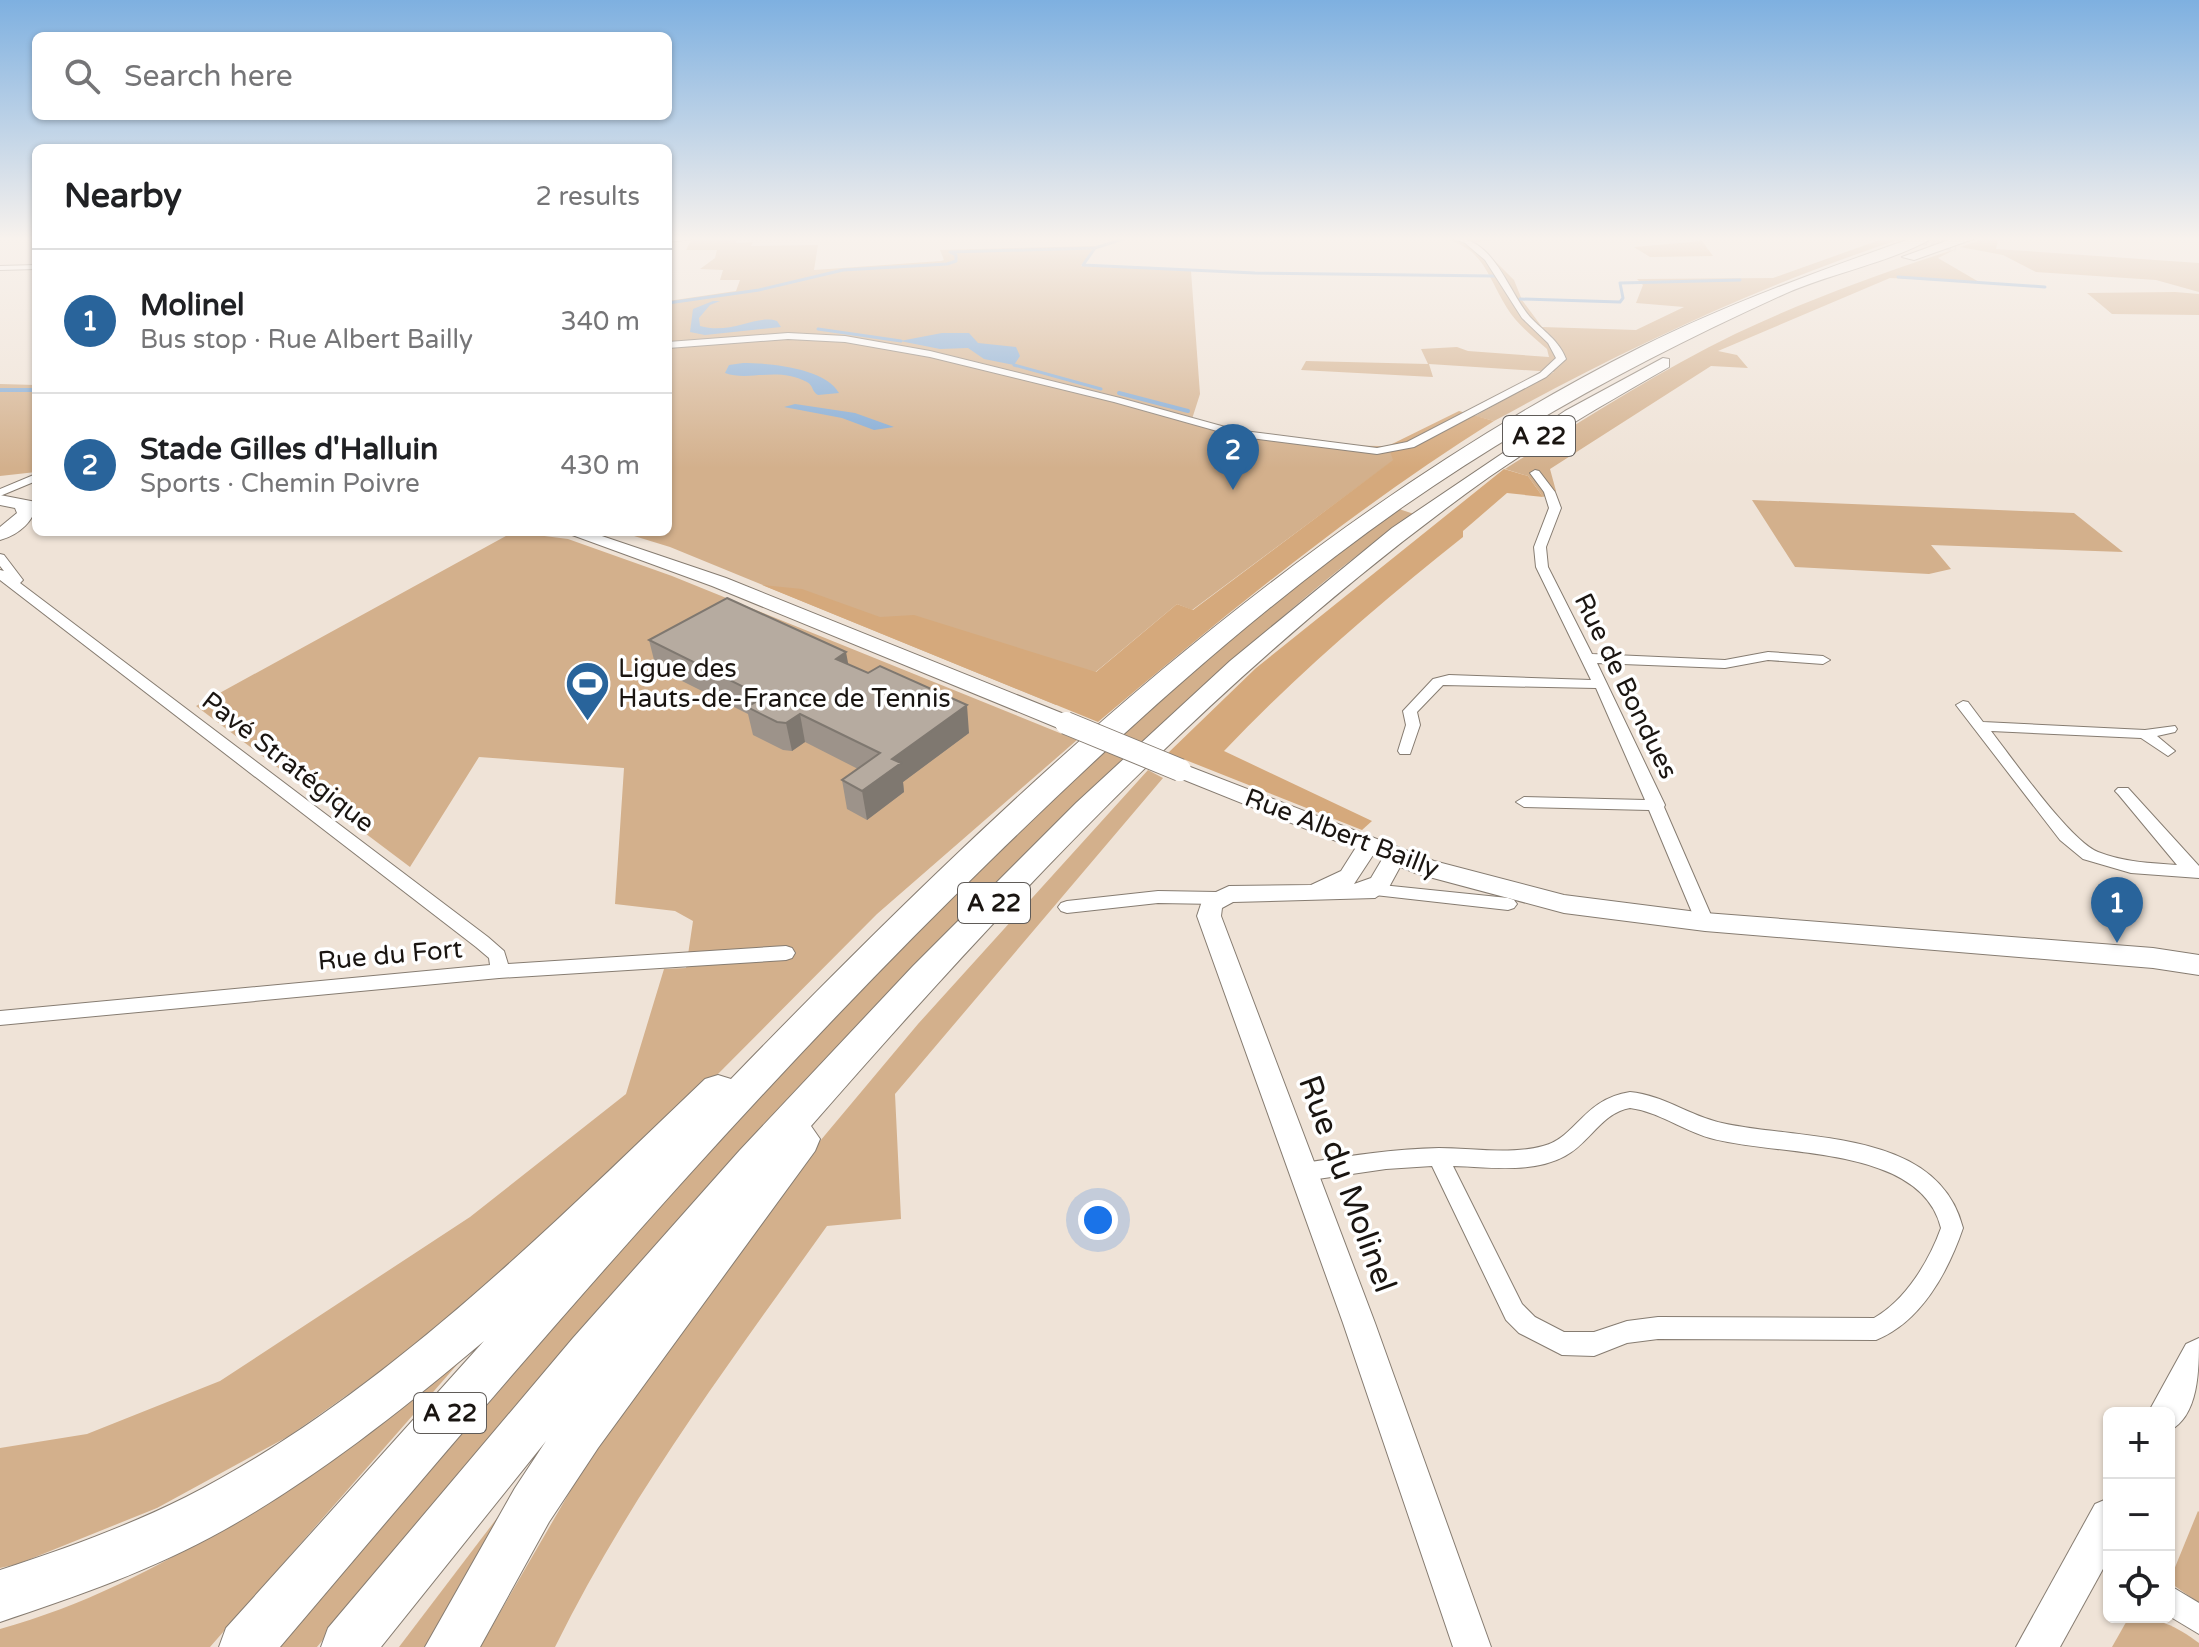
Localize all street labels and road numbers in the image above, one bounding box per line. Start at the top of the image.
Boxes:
road number: A 22 [1503,416,1575,456]
street label: Rue de Bondues [1568,588,1684,784]
street label: Pavé Stratégique [196,685,380,839]
street label: Rue Albert Bailly [1241,782,1443,884]
road number: A 22 [958,883,1030,923]
street label: Rue du Fort [316,933,464,977]
street label: Rue du Molinel [1290,1070,1404,1298]
road number: A 22 [414,1393,486,1433]

